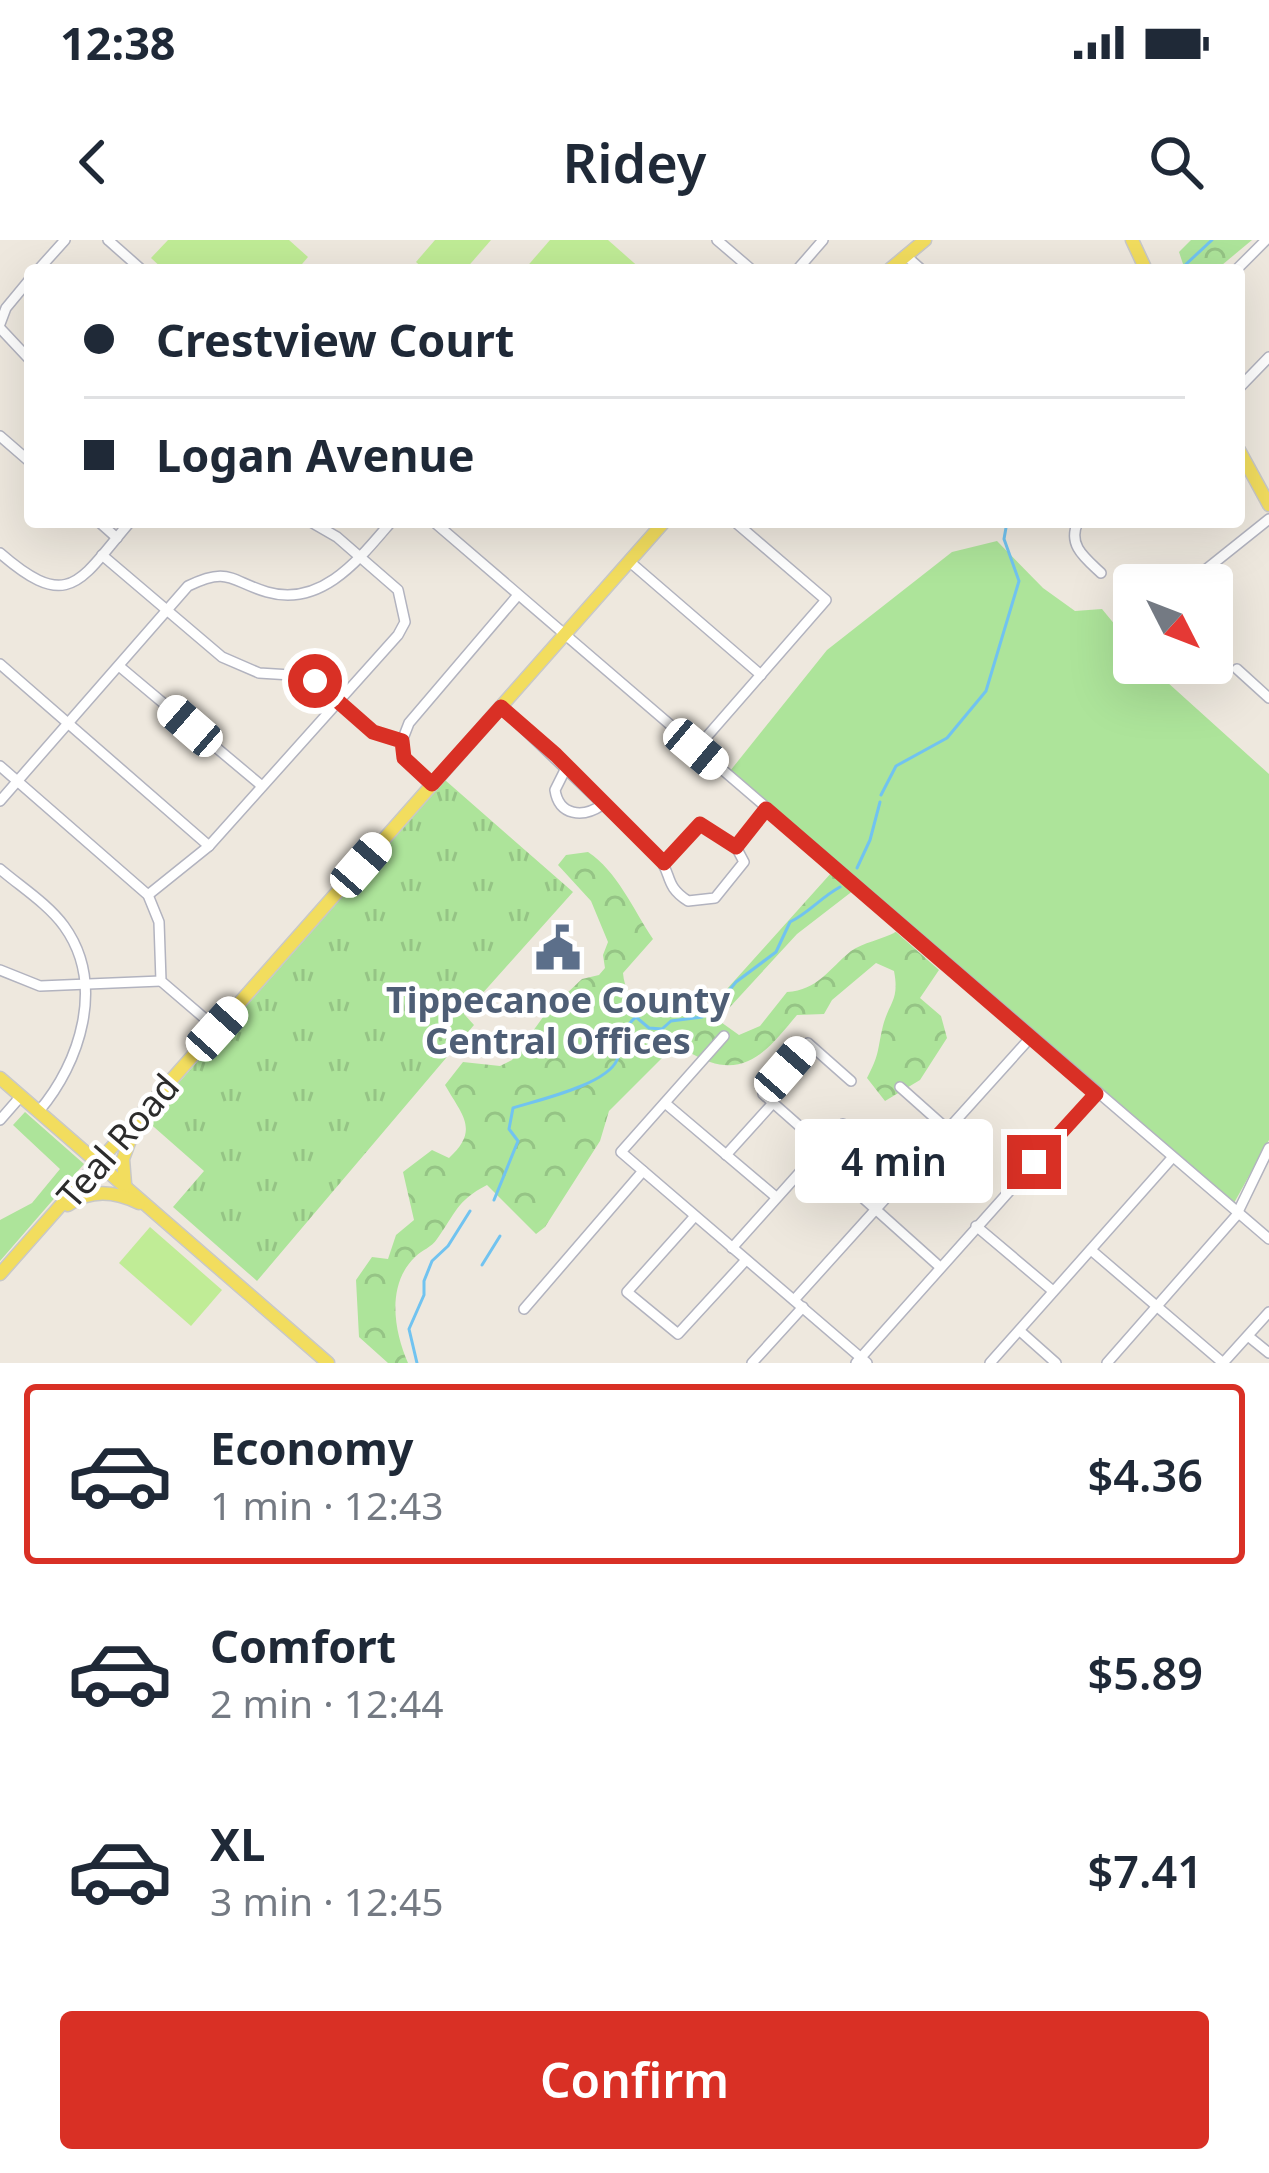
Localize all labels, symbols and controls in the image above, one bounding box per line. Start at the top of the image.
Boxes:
text: 12:38 [60,12,176,73]
text: Ridey [563,125,706,199]
icon: back [60,129,126,195]
icon: search [1143,129,1209,195]
text: Crestview Court [156,309,514,370]
text: Logan Avenue [156,424,475,485]
north arrow [1113,564,1233,684]
map controls [1113,564,1233,684]
route start [288,654,342,708]
car [151,689,229,763]
car [657,712,735,786]
car [324,826,398,904]
public building icon: Tippecanoe County Central Offices [533,923,583,973]
place label: Tippecanoe County Central Offices [386,975,730,1065]
car [180,990,254,1068]
car [748,1030,822,1108]
street label: Teal Road [46,1063,190,1218]
callout: 4 min [794,1120,992,1204]
text: 4 min [841,1134,947,1187]
route end [1007,1135,1061,1189]
text: Economy [210,1417,414,1478]
icon: car [66,1420,174,1528]
text: $4.36 [1088,1444,1203,1505]
text: 1 min · 12:43 [210,1478,444,1531]
text: Comfort [210,1615,396,1676]
icon: car [66,1618,174,1726]
text: $5.89 [1088,1642,1203,1703]
text: 2 min · 12:44 [210,1676,444,1729]
text: XL [210,1813,265,1874]
icon: car [66,1816,174,1924]
text: $7.41 [1088,1840,1203,1901]
text: 3 min · 12:45 [210,1874,444,1927]
button: Confirm [60,2011,1209,2149]

